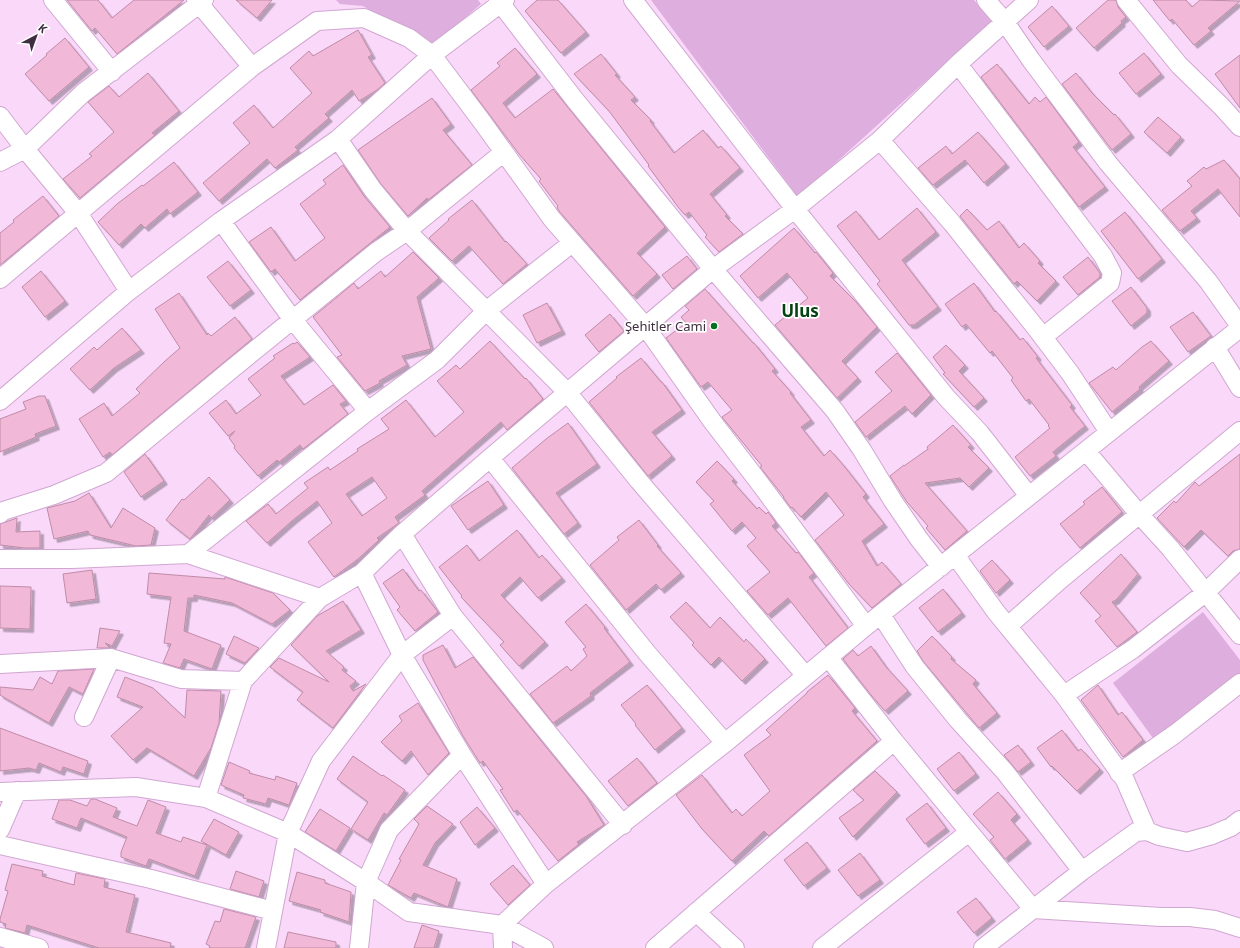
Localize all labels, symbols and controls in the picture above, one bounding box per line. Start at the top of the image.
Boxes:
north arrow [16,16,56,56]
text: K [35,20,51,37]
district label: Ulus [781,299,819,322]
place label: Şehitler Cami [625,317,706,335]
marker: Şehitler Cami [709,321,719,331]

